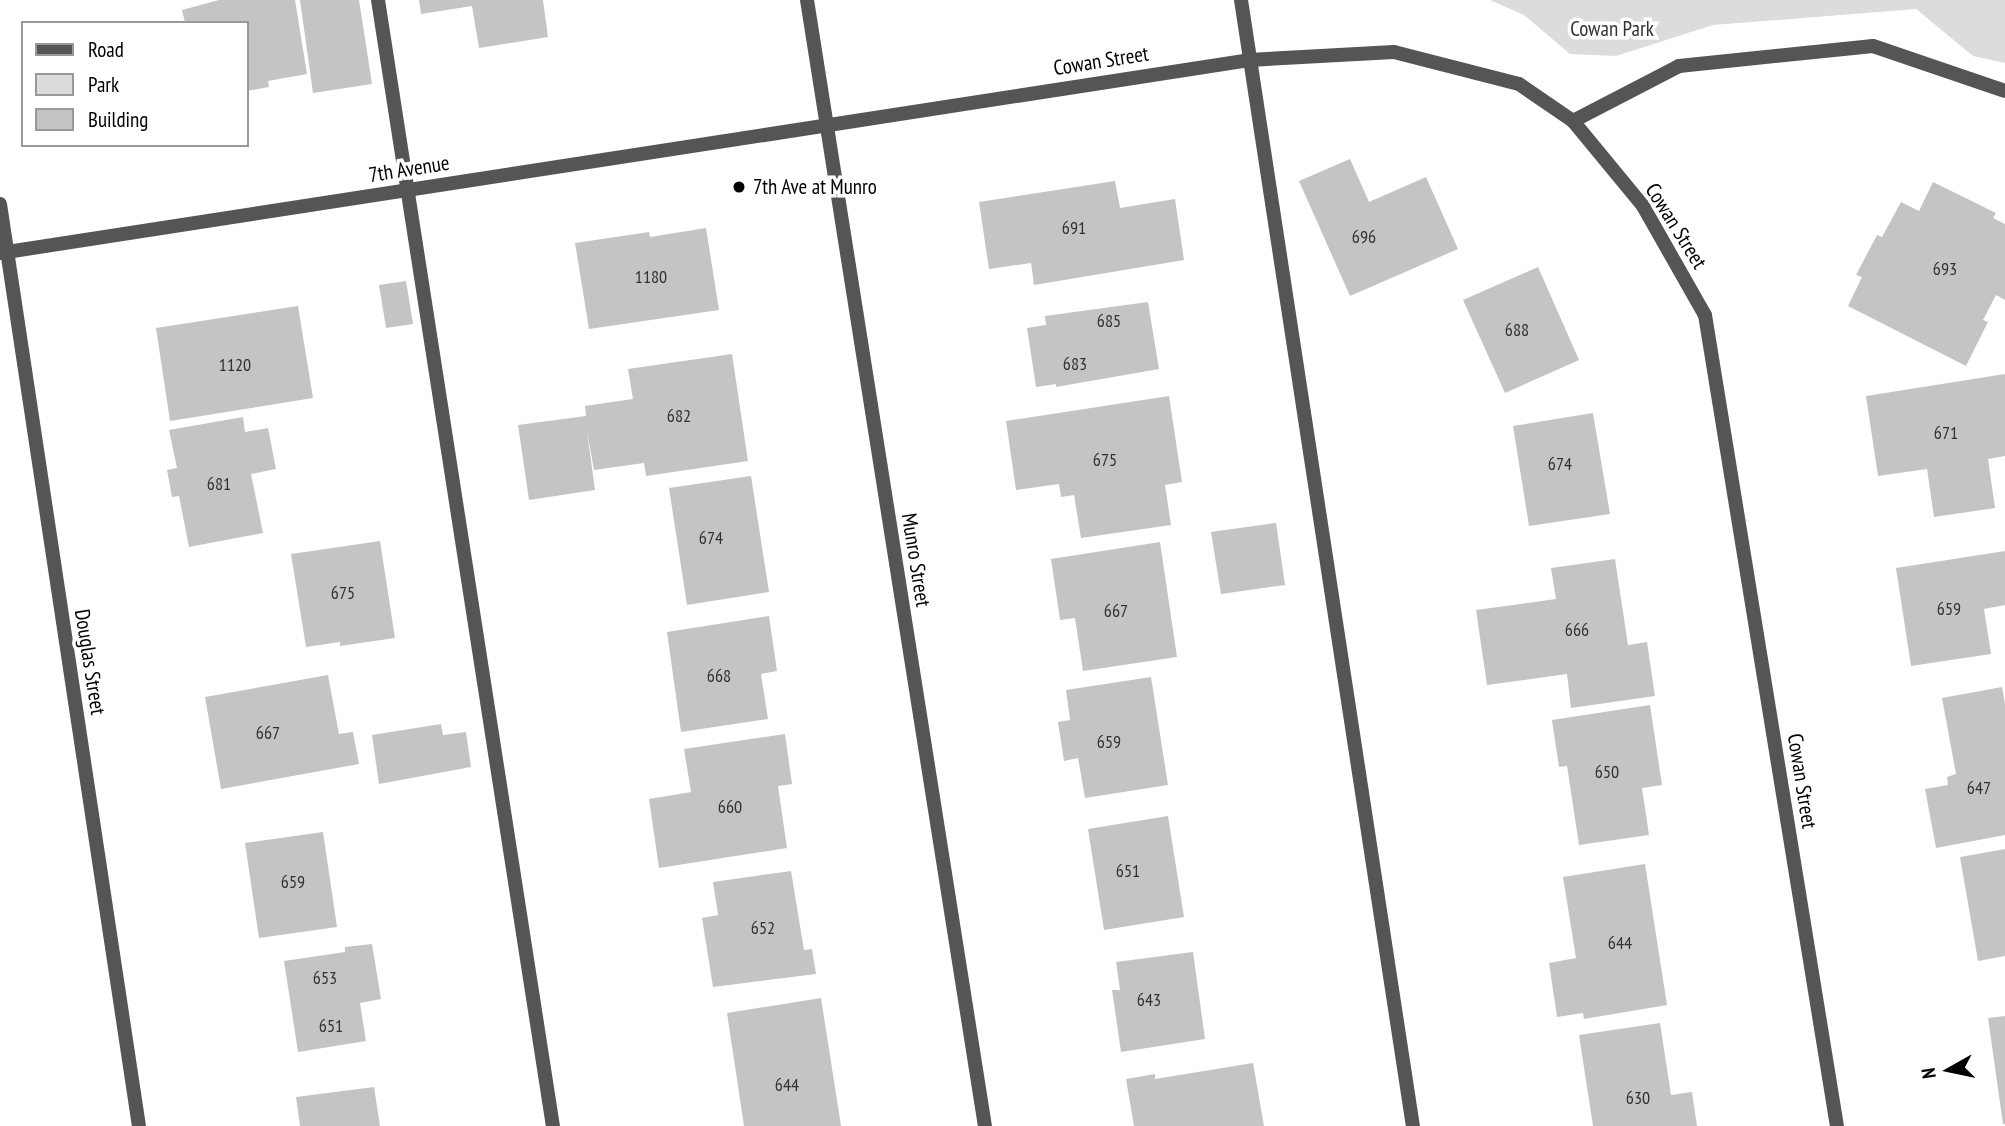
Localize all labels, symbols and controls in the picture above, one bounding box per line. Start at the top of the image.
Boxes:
park label: Cowan Park [1570,16,1654,42]
legend [21,21,248,147]
text: Road [88,36,124,63]
street label: Cowan Street [1052,41,1150,81]
text: Park [88,71,119,98]
text: Building [88,106,148,133]
street label: 7th Avenue [367,150,451,188]
place label: 7th Ave at Munro [753,174,877,200]
marker: 7th Ave at Munro [731,179,747,195]
street label: Cowan Street [1640,179,1712,273]
house number: 691 [1062,217,1086,239]
house number: 696 [1352,226,1376,248]
house number: 693 [1933,258,1957,280]
house number: 1180 [635,266,667,288]
house number: 685 [1097,310,1121,332]
house number: 688 [1505,319,1529,341]
house number: 683 [1063,353,1087,375]
house number: 1120 [219,354,251,376]
house number: 682 [667,405,691,427]
house number: 671 [1934,422,1958,444]
house number: 675 [1093,449,1117,471]
house number: 674 [1548,453,1572,475]
house number: 681 [207,473,231,495]
street label: Munro Street [896,511,936,609]
house number: 674 [699,527,723,549]
house number: 675 [331,582,355,604]
house number: 659 [1937,598,1961,620]
house number: 667 [1104,600,1128,622]
street label: Douglas Street [69,607,111,717]
house number: 666 [1565,619,1589,641]
house number: 668 [707,665,731,687]
house number: 667 [256,722,280,744]
house number: 659 [1097,731,1121,753]
street label: Cowan Street [1782,732,1822,830]
house number: 650 [1595,761,1619,783]
house number: 647 [1967,777,1991,799]
house number: 660 [718,796,742,818]
house number: 651 [1116,860,1140,882]
house number: 659 [281,871,305,893]
house number: 652 [751,917,775,939]
house number: 644 [1608,932,1632,954]
house number: 653 [313,967,337,989]
house number: 643 [1137,989,1161,1011]
house number: 651 [319,1015,343,1037]
north arrow [1914,1035,1984,1105]
text: N [1916,1066,1941,1080]
house number: 644 [775,1074,799,1096]
house number: 630 [1626,1087,1650,1109]

